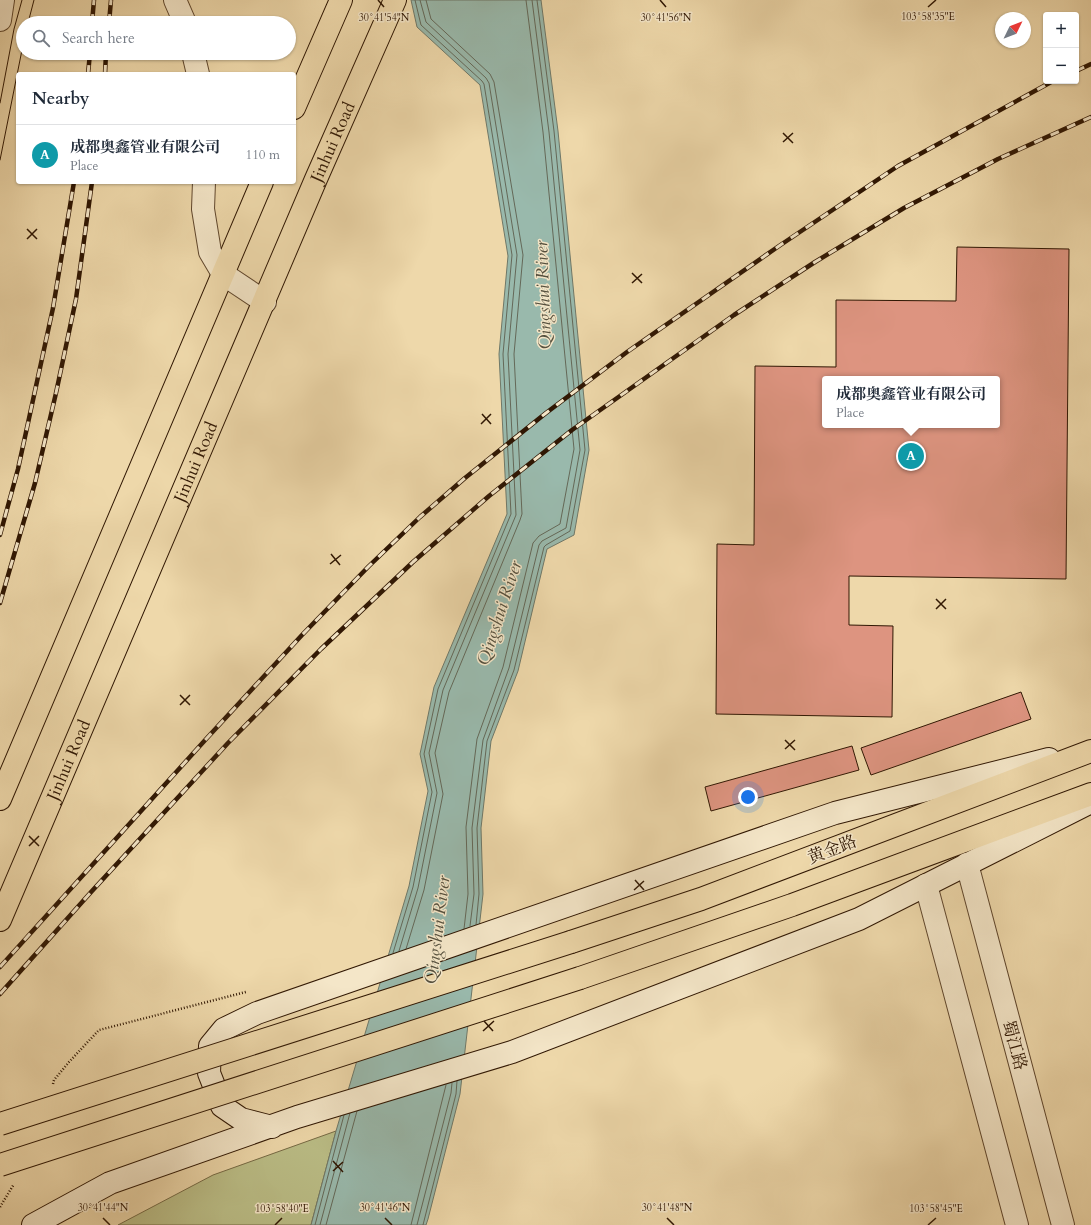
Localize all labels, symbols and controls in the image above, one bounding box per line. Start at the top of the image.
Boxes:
text: 103°58'35"E [901,10,955,24]
text: 30°41'54"N [359,11,410,25]
text: 30°41'56"N [641,11,692,25]
north arrow [995,12,1031,48]
map controls [1043,12,1079,84]
button: + [1043,12,1079,48]
search box [16,16,296,60]
icon: search [30,27,52,49]
text: Search here [62,28,135,48]
button: − [1043,48,1079,84]
text: Nearby [32,87,89,110]
street label: Jinhui Road [304,98,361,189]
text: 成都奥鑫管业有限公司 [70,137,220,157]
text: A [40,146,50,164]
text: 110 m [246,146,280,164]
text: Place [70,157,98,175]
water label: Qingshui River [529,239,558,350]
popup [822,376,1000,428]
text: 成都奥鑫管业有限公司 [836,384,986,404]
text: Place [836,404,864,422]
street label: Jinhui Road [167,418,223,509]
pin: A [898,441,924,471]
water label: Qingshui River [471,556,529,669]
street label: Jinhui Road [40,716,96,807]
your location [738,787,758,807]
street label: 黄金路 [804,830,860,869]
water label: Qingshui River [418,873,457,986]
street label: 蜀江路 [997,1018,1032,1073]
text: 30°41'44"N [78,1201,129,1215]
text: 30°41'46"N [360,1201,411,1215]
text: 30°41'48"N [642,1201,693,1215]
text: 103°58'40"E [255,1202,309,1216]
text: 103°58'45"E [909,1202,963,1216]

